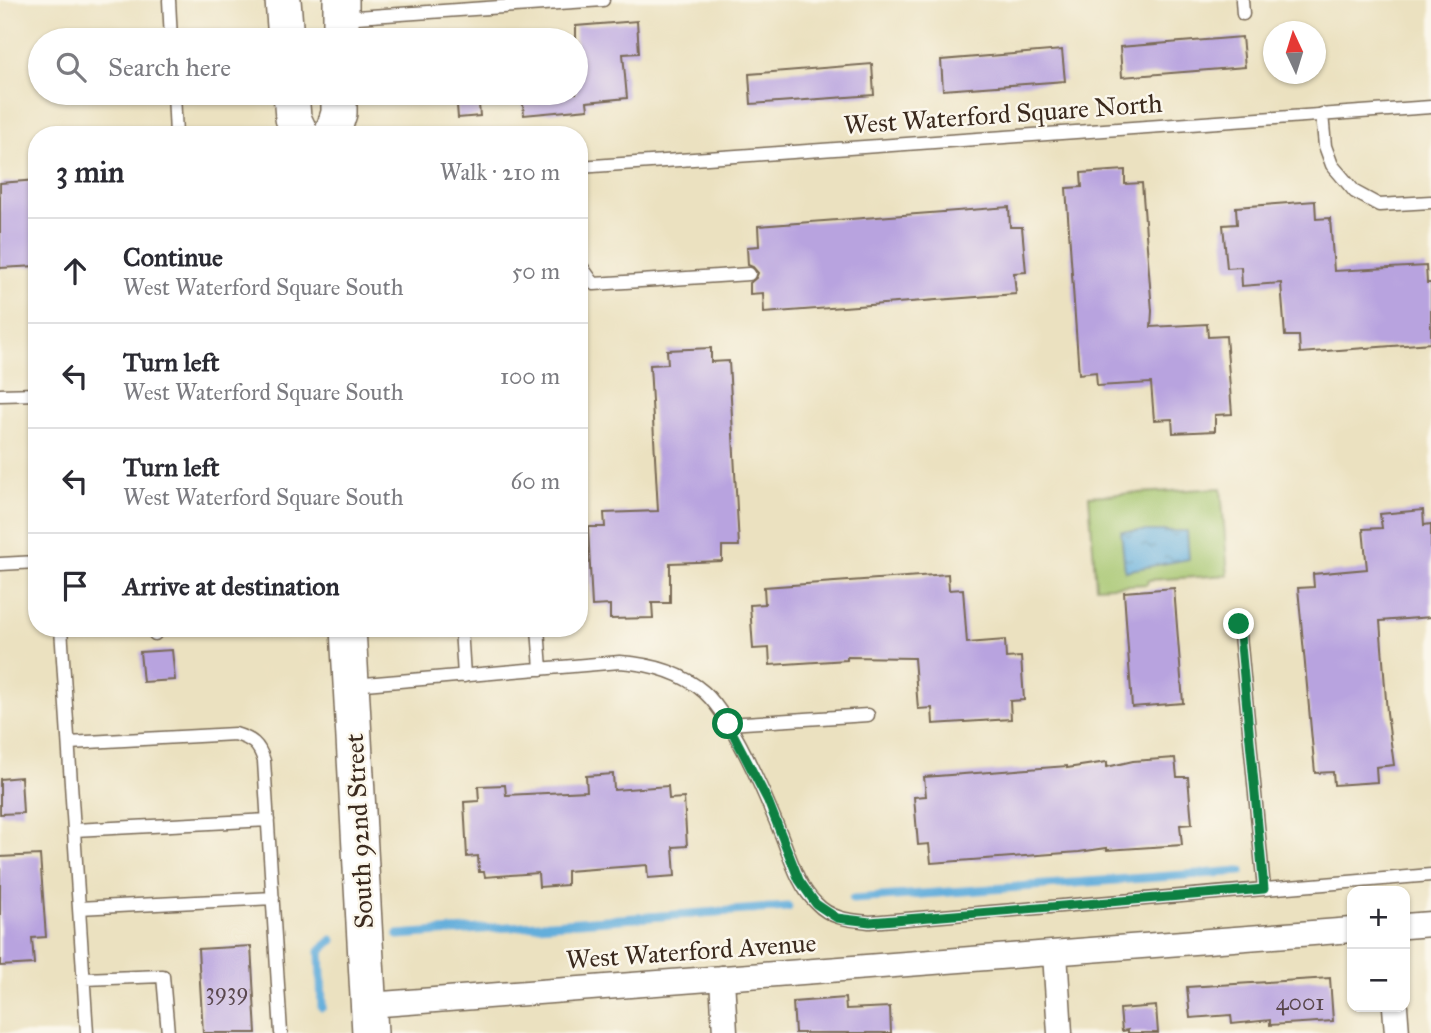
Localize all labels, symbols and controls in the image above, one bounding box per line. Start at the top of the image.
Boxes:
north arrow [1263,21,1326,84]
search box [28,28,588,105]
icon: search [52,48,90,86]
text: Search here [108,51,231,83]
street label: West Waterford Square North [843,87,1164,141]
text: 3 min [56,154,124,190]
text: Walk · 210 m [440,158,560,186]
text: Continue [123,241,223,273]
icon: ahead [56,252,94,290]
text: 50 m [512,257,560,285]
text: West Waterford Square South [123,273,403,301]
text: Turn left [123,346,219,378]
icon: left [56,357,94,395]
text: 100 m [500,362,560,390]
text: West Waterford Square South [123,378,403,406]
text: Turn left [123,451,219,483]
icon: left [56,462,94,500]
text: 60 m [511,467,560,495]
text: West Waterford Square South [123,483,403,511]
icon: arrive [56,567,94,605]
text: Arrive at destination [123,570,340,602]
route end [1223,608,1254,639]
route start [712,708,743,739]
street label: South 92nd Street [338,733,380,929]
map controls [1347,886,1410,1012]
button: + [1347,886,1410,949]
street label: West Waterford Avenue [565,926,818,976]
button: − [1347,949,1410,1012]
house number: 3939 [205,977,249,1005]
house number: 4001 [1276,988,1324,1016]

